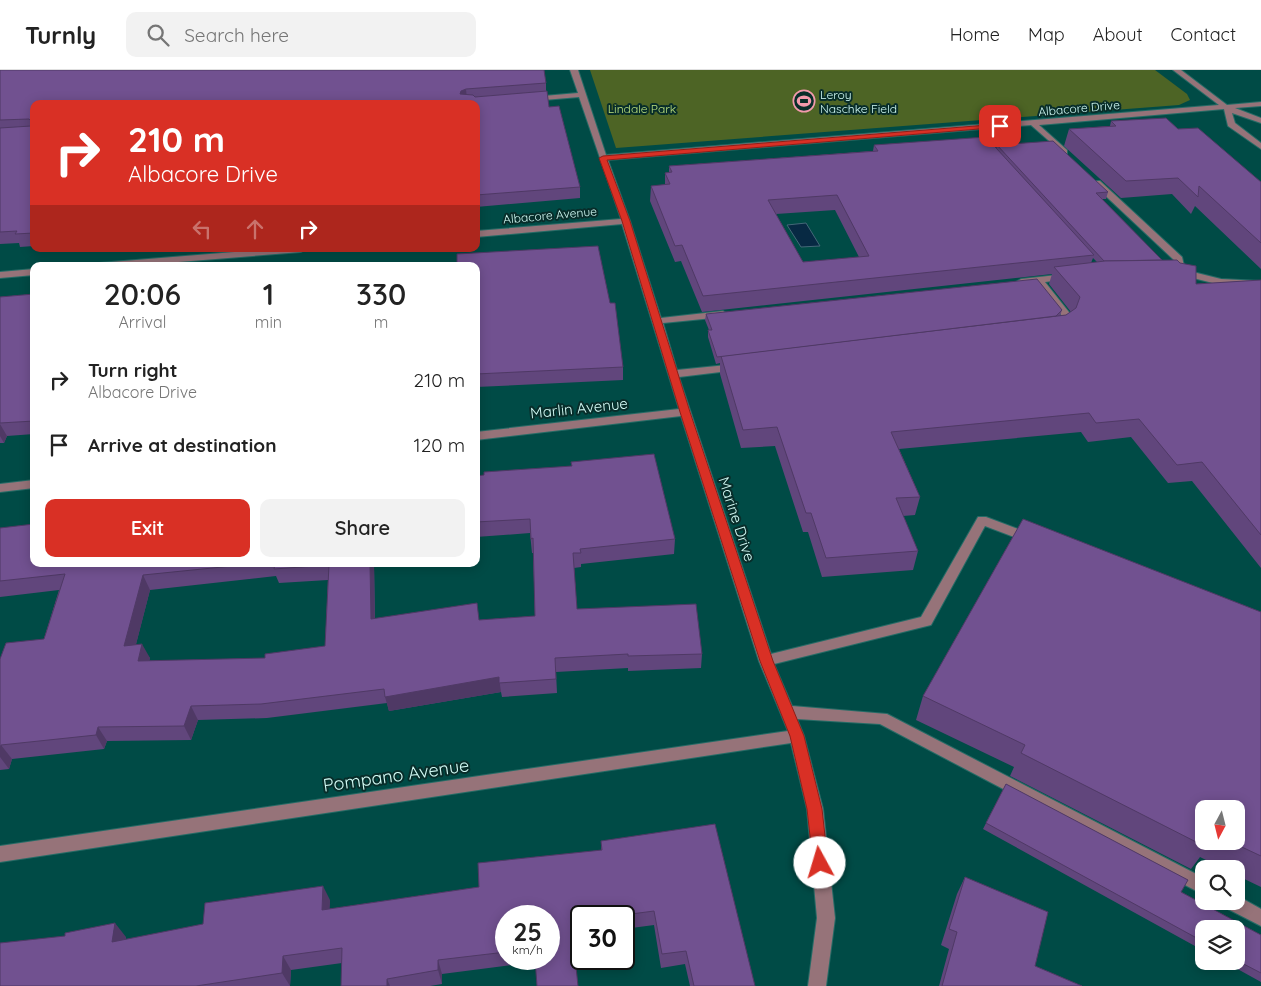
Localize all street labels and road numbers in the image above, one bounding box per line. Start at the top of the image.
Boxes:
street label: Albacore Drive [1038,97,1121,119]
street label: Albacore Avenue [503,203,598,227]
street label: Marlin Avenue [529,393,629,423]
street label: Marine Drive [714,474,760,564]
street label: Pompano Avenue [321,753,471,797]

